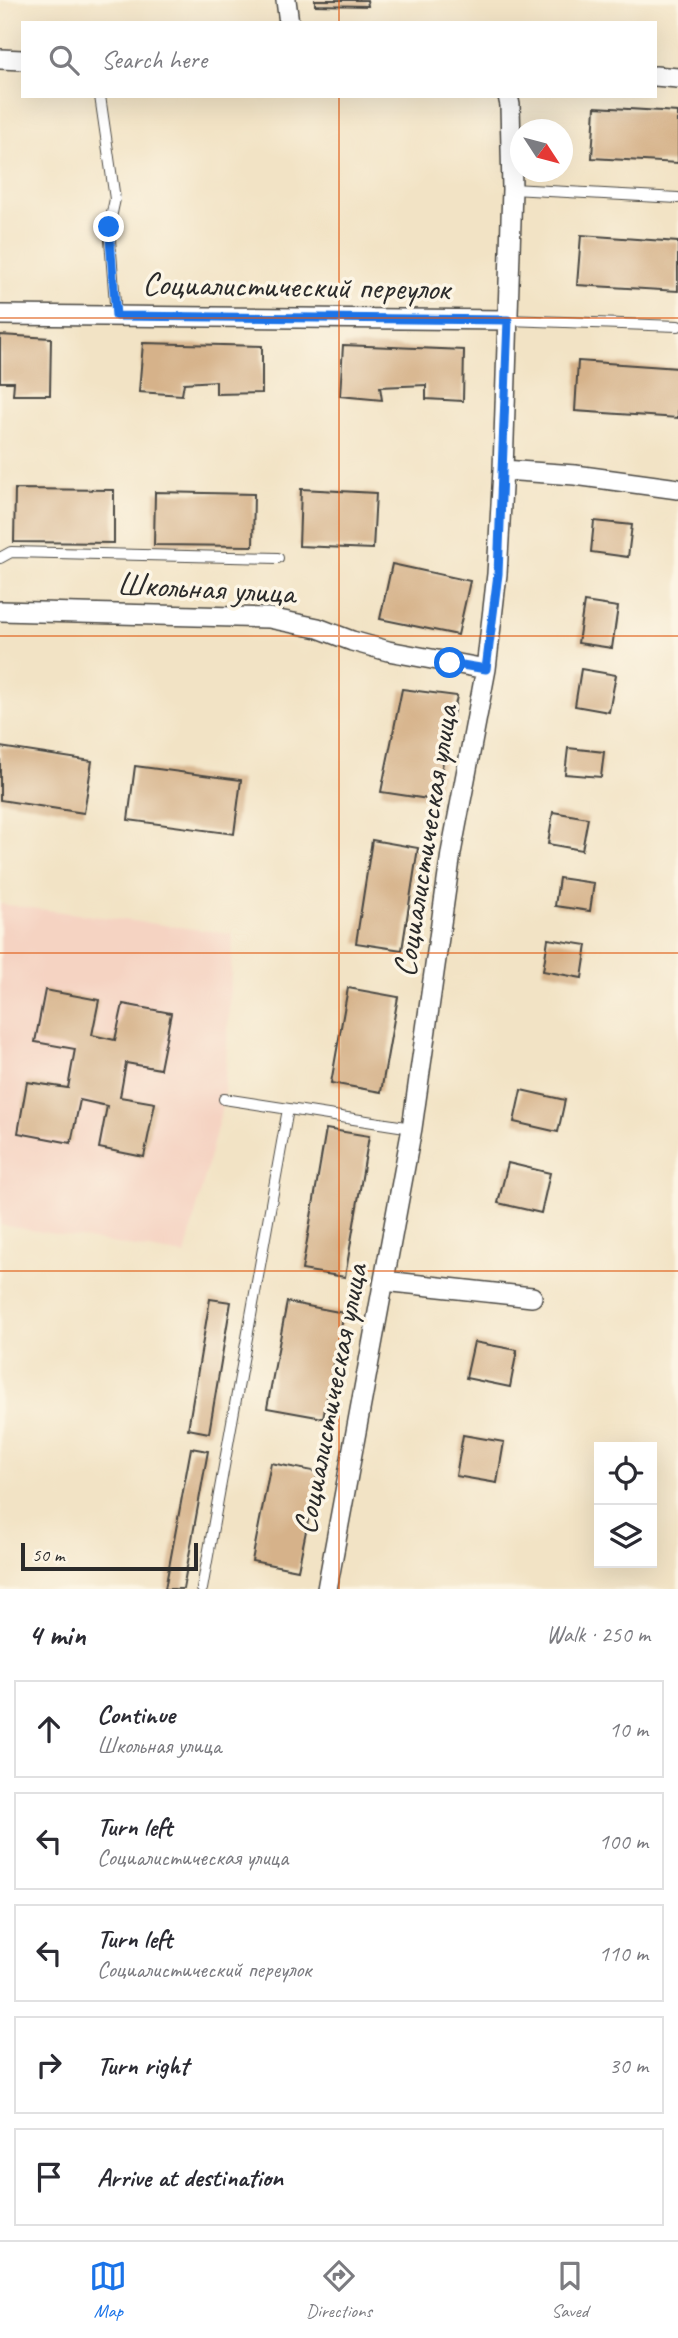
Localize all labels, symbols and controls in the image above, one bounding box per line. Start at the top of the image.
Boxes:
search box [21,21,657,98]
icon: search [45,41,83,79]
text: Search here [101,43,207,76]
north arrow [510,119,573,182]
route end [93,211,124,242]
street label: Социалистический переулок [142,262,453,310]
street label: Школьная улица [116,562,298,614]
route start [434,647,465,678]
street label: Социалистическая улица [383,701,467,980]
street label: Социалистическая улица [283,1259,377,1538]
map controls [594,1442,657,1568]
button: locate [594,1442,657,1505]
button: layers [594,1505,657,1568]
scale bar [21,1540,198,1572]
text: 50 m [32,1543,64,1567]
text: 4 min [28,1616,85,1654]
text: Walk · 250 m [546,1620,650,1649]
text: Continue [97,1698,175,1731]
icon: ahead [30,1710,68,1748]
text: 10 m [609,1715,648,1744]
text: Школьная улица [97,1731,221,1760]
text: Turn left [97,1810,172,1843]
icon: left [30,1822,68,1860]
text: 100 m [599,1827,648,1856]
text: Социалистическая улица [97,1843,288,1872]
text: Turn left [97,1922,172,1955]
icon: left [30,1934,68,1972]
text: 110 m [599,1939,648,1968]
text: Социалистический переулок [97,1955,311,1984]
icon: right [30,2046,68,2084]
text: Turn right [97,2049,188,2082]
text: 30 m [609,2051,648,2080]
icon: arrive [30,2158,68,2196]
text: Arrive at destination [97,2161,283,2194]
tab: Map [89,2257,127,2323]
tab: Directions [306,2257,372,2323]
tab: Saved [551,2257,589,2323]

